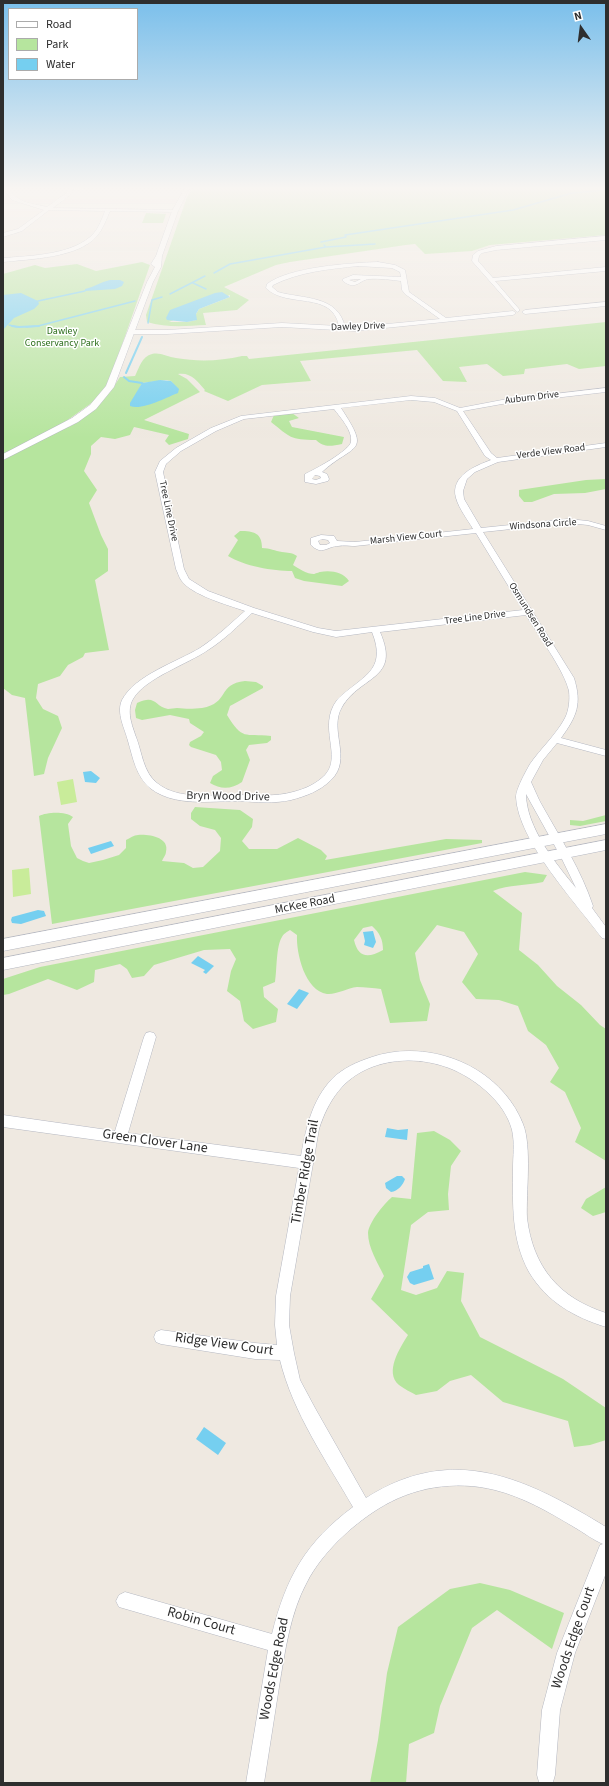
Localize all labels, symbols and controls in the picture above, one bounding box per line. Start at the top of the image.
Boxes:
legend [8,8,138,80]
north arrow [561,8,601,48]
text: N [573,8,583,24]
text: Road [46,16,72,33]
text: Park [46,36,68,53]
text: Water [46,56,75,73]
street label: Dawley Drive [331,320,385,334]
park label: Dawley Conservancy Park [25,326,99,350]
street label: Auburn Drive [504,389,560,407]
street label: Verde View Road [516,442,586,462]
street label: Tree Line Drive [156,480,180,542]
street label: Windsona Circle [509,517,577,533]
street label: Marsh View Court [369,528,443,548]
street label: Osmundsen Road [505,581,555,649]
street label: Tree Line Drive [444,608,506,628]
street label: Bryn Wood Drive [186,789,270,805]
street label: McKee Road [274,892,336,918]
street label: Timber Ridge Trail [289,1118,323,1226]
street label: Green Clover Lane [101,1126,209,1158]
street label: Ridge View Court [174,1330,274,1360]
street label: Woods Edge Court [549,1585,599,1691]
street label: Robin Court [165,1604,237,1640]
street label: Woods Edge Road [257,1616,293,1722]

